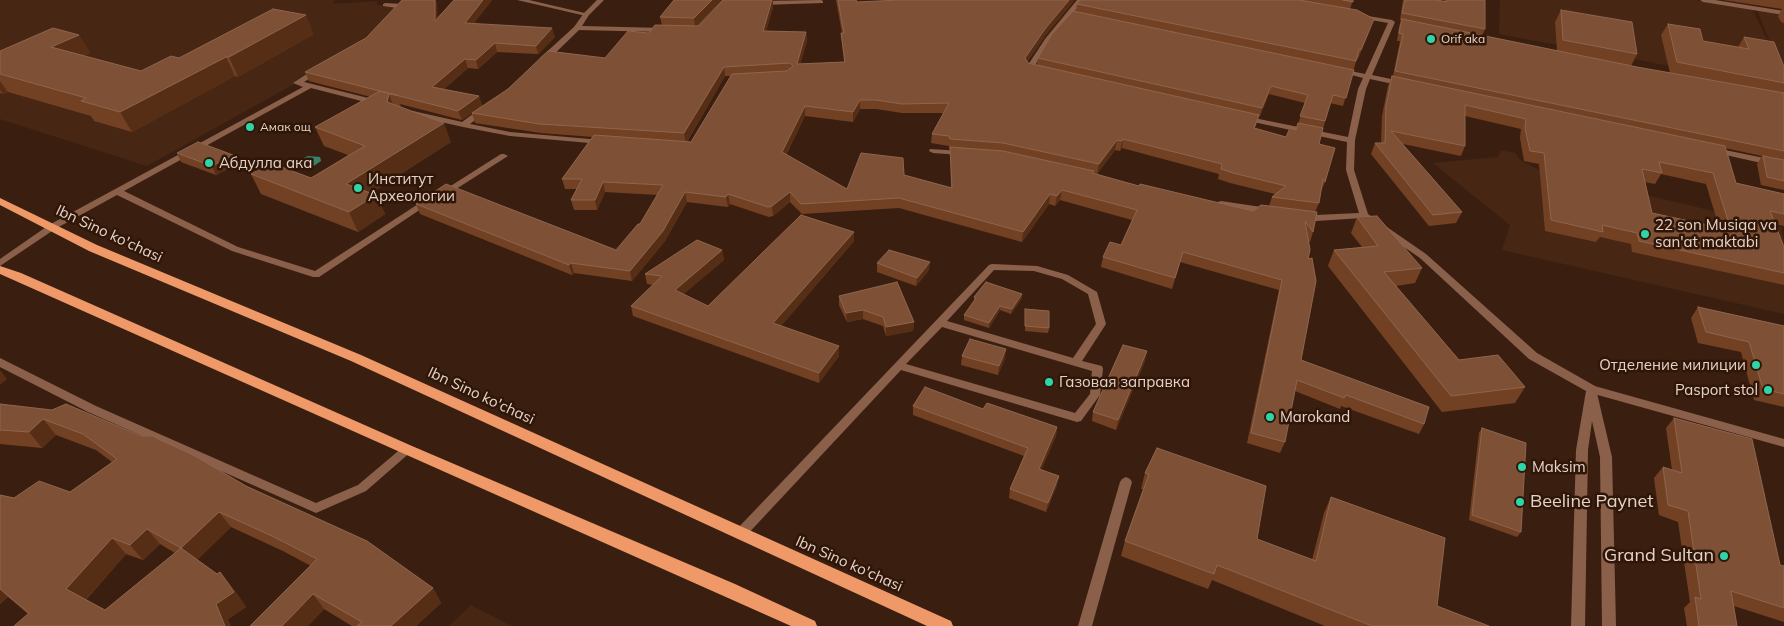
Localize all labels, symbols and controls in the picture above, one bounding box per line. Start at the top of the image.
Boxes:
place label: Orif aka [1441,32,1485,46]
marker: Orif aka [1425,33,1437,45]
place label: Амак ощ [260,120,311,134]
marker: Амак ощ [244,121,256,133]
place label: Абдулла ака [219,154,312,172]
marker: Абдулла ака [203,157,215,169]
place label: Институт Археологии [368,170,455,205]
marker: Институт Археологии [352,182,364,194]
street label: Ibn Sino ko'chasi [53,201,165,267]
place label: 22 son Musiqa va san'at maktabi [1655,216,1777,251]
marker: 22 son Musiqa va san'at maktabi [1639,228,1651,240]
place label: Отделение милиции [1599,356,1746,374]
marker: Отделение милиции [1750,359,1762,371]
street label: Ibn Sino ko'chasi [425,363,537,429]
place label: Газовая заправка [1059,373,1190,391]
marker: Газовая заправка [1043,376,1055,388]
place label: Pasport stol [1675,381,1758,399]
marker: Pasport stol [1762,384,1774,396]
place label: Marokand [1280,408,1350,426]
marker: Marokand [1264,411,1276,423]
place label: Maksim [1532,458,1586,476]
marker: Maksim [1516,461,1528,473]
place label: Beeline Paynet [1530,491,1654,513]
marker: Beeline Paynet [1514,496,1526,508]
street label: Ibn Sino ko'chasi [793,532,905,596]
place label: Grand Sultan [1604,545,1714,567]
marker: Grand Sultan [1718,550,1730,562]

